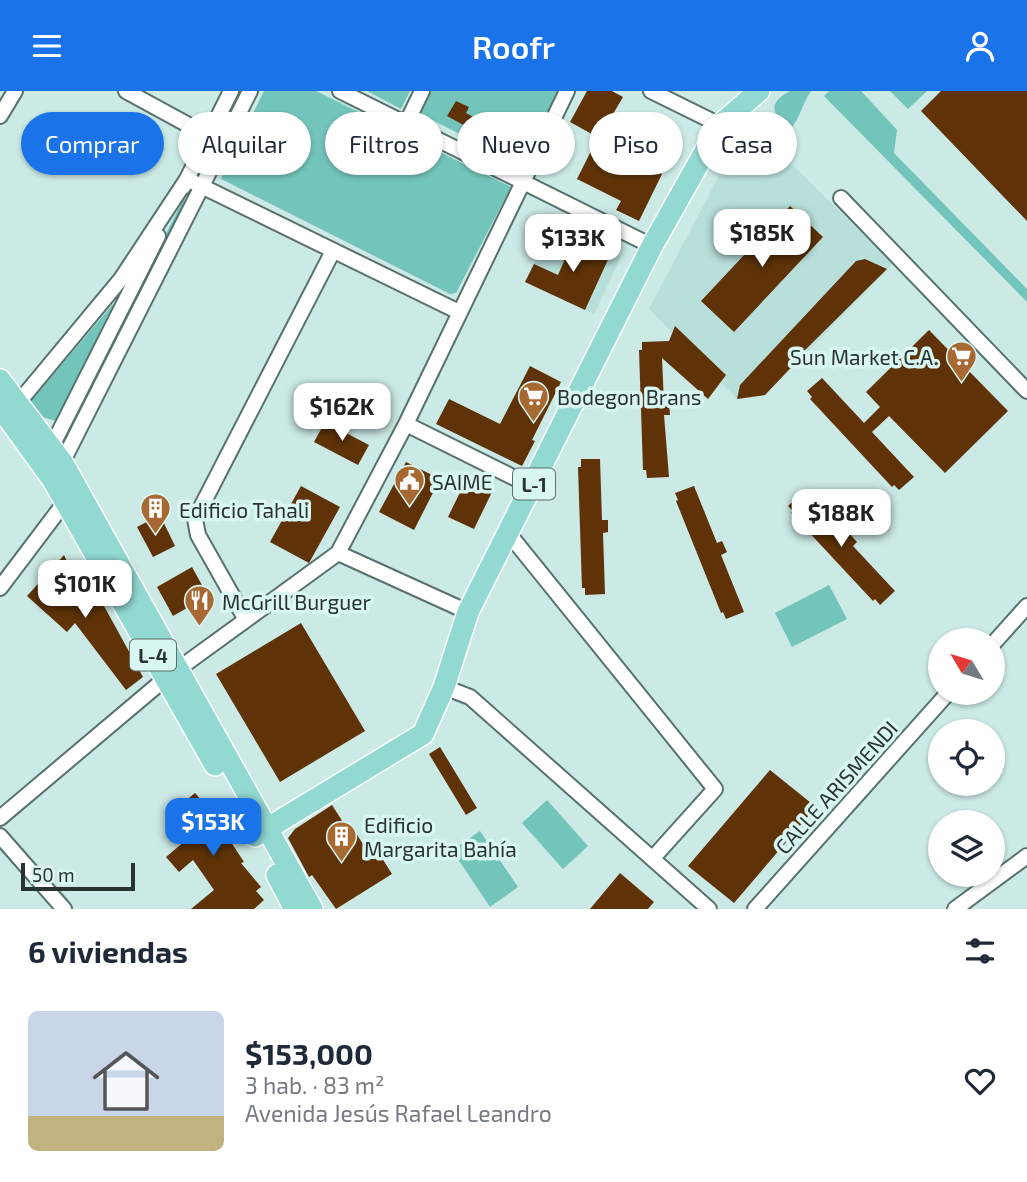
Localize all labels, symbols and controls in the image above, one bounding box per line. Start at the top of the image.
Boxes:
icon: menu [28,27,66,65]
text: Roofr [472,27,555,65]
icon: person [961,27,999,65]
chip: Comprar [21,112,164,175]
chip: Alquilar [178,112,311,175]
chip: Filtros [325,112,443,175]
chip: Nuevo [457,112,575,175]
chip: Piso [589,112,683,175]
chip: Casa [697,112,797,175]
pin: $185K [713,209,811,269]
pin: $133K [524,215,622,274]
text: $185K [730,218,794,246]
text: $133K [541,223,605,251]
supermarket icon: Sun Market C.A. [944,339,978,383]
place label: Sun Market C.A. [790,344,938,369]
supermarket icon: Bodegon Brans [517,379,551,423]
pin: $162K [293,383,391,443]
place label: Bodegon Brans [557,384,702,409]
text: $162K [310,392,374,420]
public building icon: SAIME [392,464,426,508]
place label: SAIME [432,469,493,494]
road number: L-1 [513,469,555,499]
pin: $188K [792,489,890,549]
building icon: Edificio Tahali [139,492,173,536]
place label: Edificio Tahali [179,497,309,522]
text: $188K [808,498,874,526]
pin: $101K [36,561,134,620]
text: $101K [54,569,116,597]
restaurant icon: McGrill Burguer [182,584,216,628]
place label: McGrill Burguer [222,589,371,614]
north arrow [928,628,1004,705]
map controls [928,628,1005,887]
road number: L-4 [130,639,176,671]
street label: CALLE ARISMENDI [770,715,902,859]
button: locate [928,719,1005,796]
pin: $153K [164,799,262,858]
text: $153K [181,807,245,835]
button: layers [928,810,1005,887]
place label: Edificio Margarita Bahía [364,812,517,861]
building icon: Edificio Margarita Bahía [324,819,358,863]
scale bar [21,860,135,892]
text: 50 m [32,863,75,886]
icon: filters [961,932,999,970]
text: 6 viviendas [28,933,188,969]
text: $153,000 [245,1035,373,1071]
icon: home [84,1039,168,1123]
icon: heart [961,1062,999,1100]
text: 3 hab. · 83 m² [245,1071,385,1099]
text: Avenida Jesús Rafael Leandro [245,1099,552,1127]

